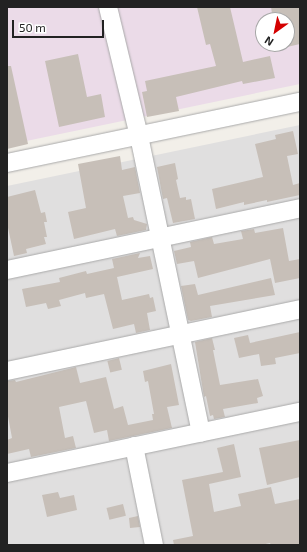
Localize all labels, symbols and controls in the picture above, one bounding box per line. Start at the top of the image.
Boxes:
scale bar [14,12,106,38]
north arrow [255,12,295,52]
text: 50 m [19,20,46,34]
text: N [262,34,276,49]

